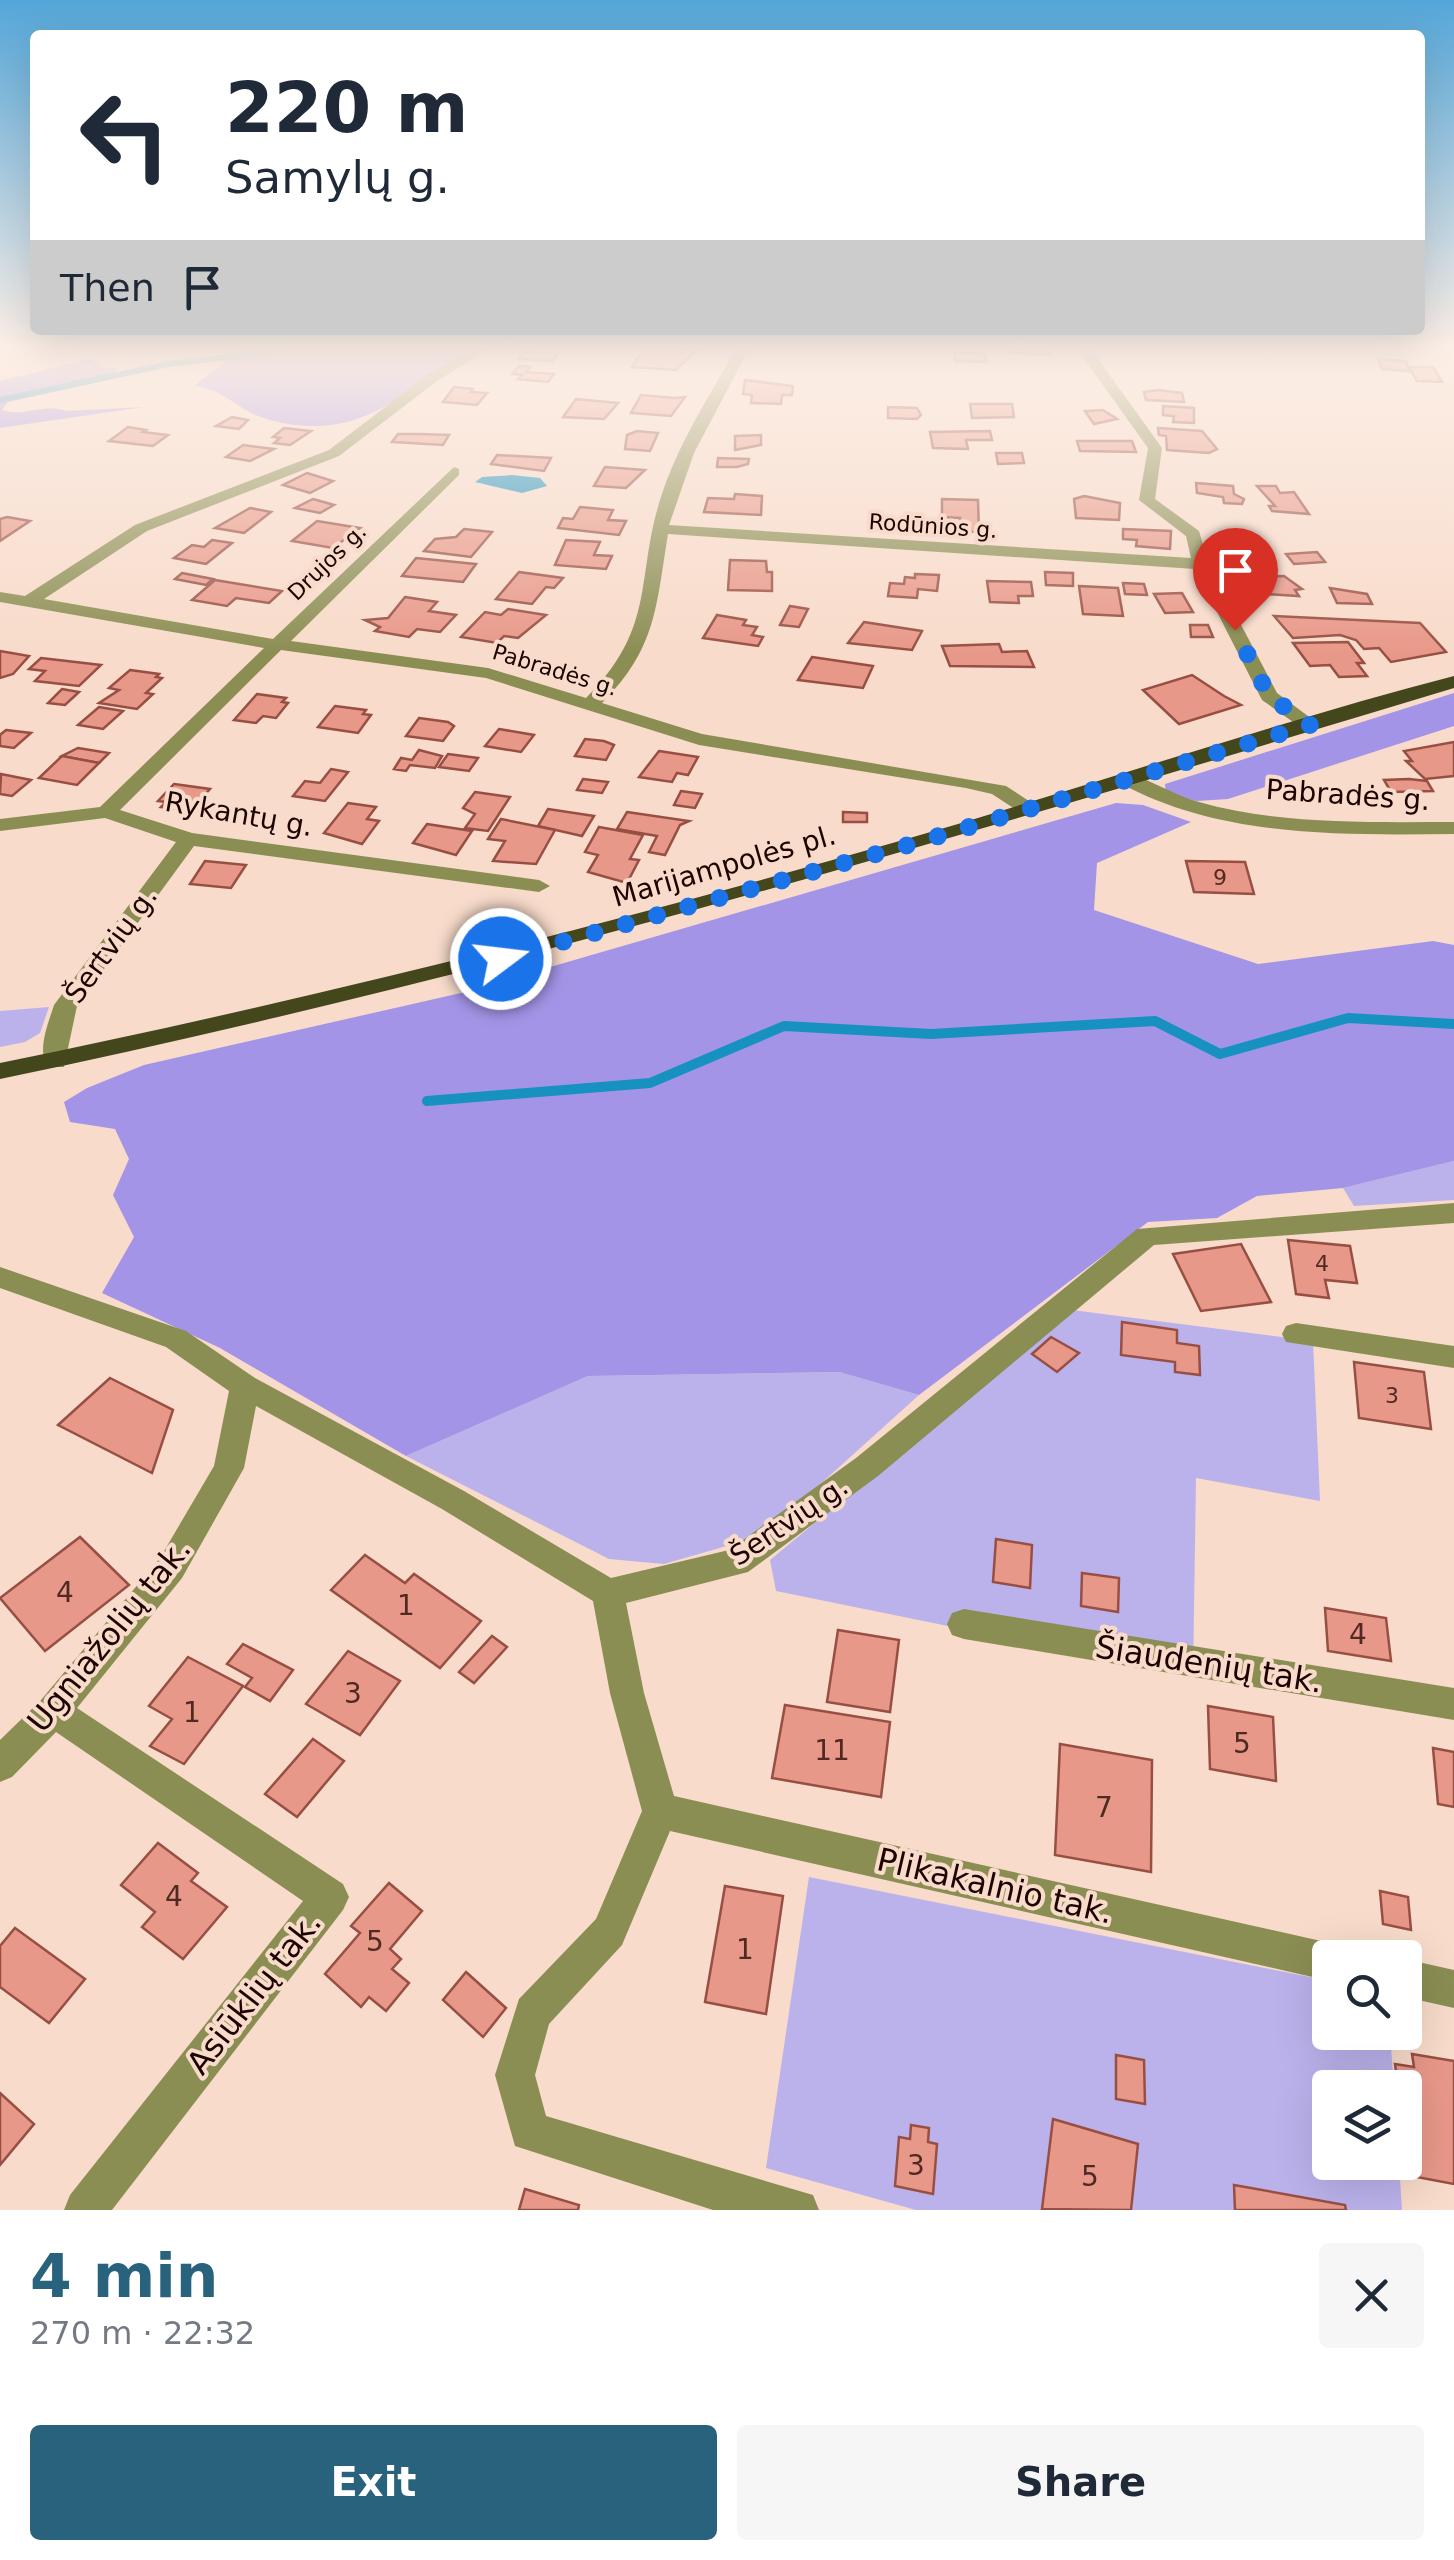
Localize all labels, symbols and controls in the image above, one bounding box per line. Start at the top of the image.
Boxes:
text: 220 m [225,67,468,149]
icon: left [60,70,190,200]
text: Samylų g. [225,151,450,204]
icon: arrive [175,260,230,315]
text: Then [60,266,155,310]
street label: Rodūnios g. [868,509,998,543]
street label: Drujos g. [283,519,371,605]
pin [1193,528,1278,631]
icon: arrive [1208,543,1263,598]
street label: Pabradės g. [490,639,620,701]
street label: Pabradės g. [1265,773,1431,817]
street label: Rykantų g. [163,785,315,843]
street label: Marijampolės pl. [609,818,839,914]
house number: 9 [1213,865,1227,890]
street label: Šertvių g. [57,880,164,1009]
position arrow [449,907,553,1011]
house number: 4 [1315,1251,1329,1276]
house number: 3 [1385,1383,1399,1408]
street label: Šertvių g. [723,1469,854,1572]
street label: Ugniažolių tak. [19,1531,199,1739]
house number: 4 [56,1576,74,1609]
house number: 1 [397,1589,415,1622]
house number: 4 [1349,1618,1367,1651]
street label: Šiaudenių tak. [1093,1626,1326,1701]
house number: 3 [344,1677,362,1710]
house number: 1 [183,1696,201,1729]
house number: 5 [1233,1727,1251,1760]
house number: 11 [814,1734,850,1767]
house number: 7 [1095,1791,1113,1824]
street label: Plikakalnio tak. [873,1840,1117,1932]
house number: 4 [165,1880,183,1913]
street label: Asiūklių tak. [179,1904,329,2082]
house number: 5 [366,1925,384,1958]
house number: 1 [736,1933,754,1966]
map controls [1312,1940,1422,2180]
button: search [1312,1940,1422,2050]
button: layers [1312,2070,1422,2180]
house number: 3 [907,2149,925,2182]
house number: 5 [1081,2160,1099,2193]
text: 4 min [30,2241,218,2311]
button: close [1319,2243,1424,2348]
text: 270 m · 22:32 [30,2314,255,2352]
button: Exit [30,2425,717,2540]
button: Share [737,2425,1424,2540]

